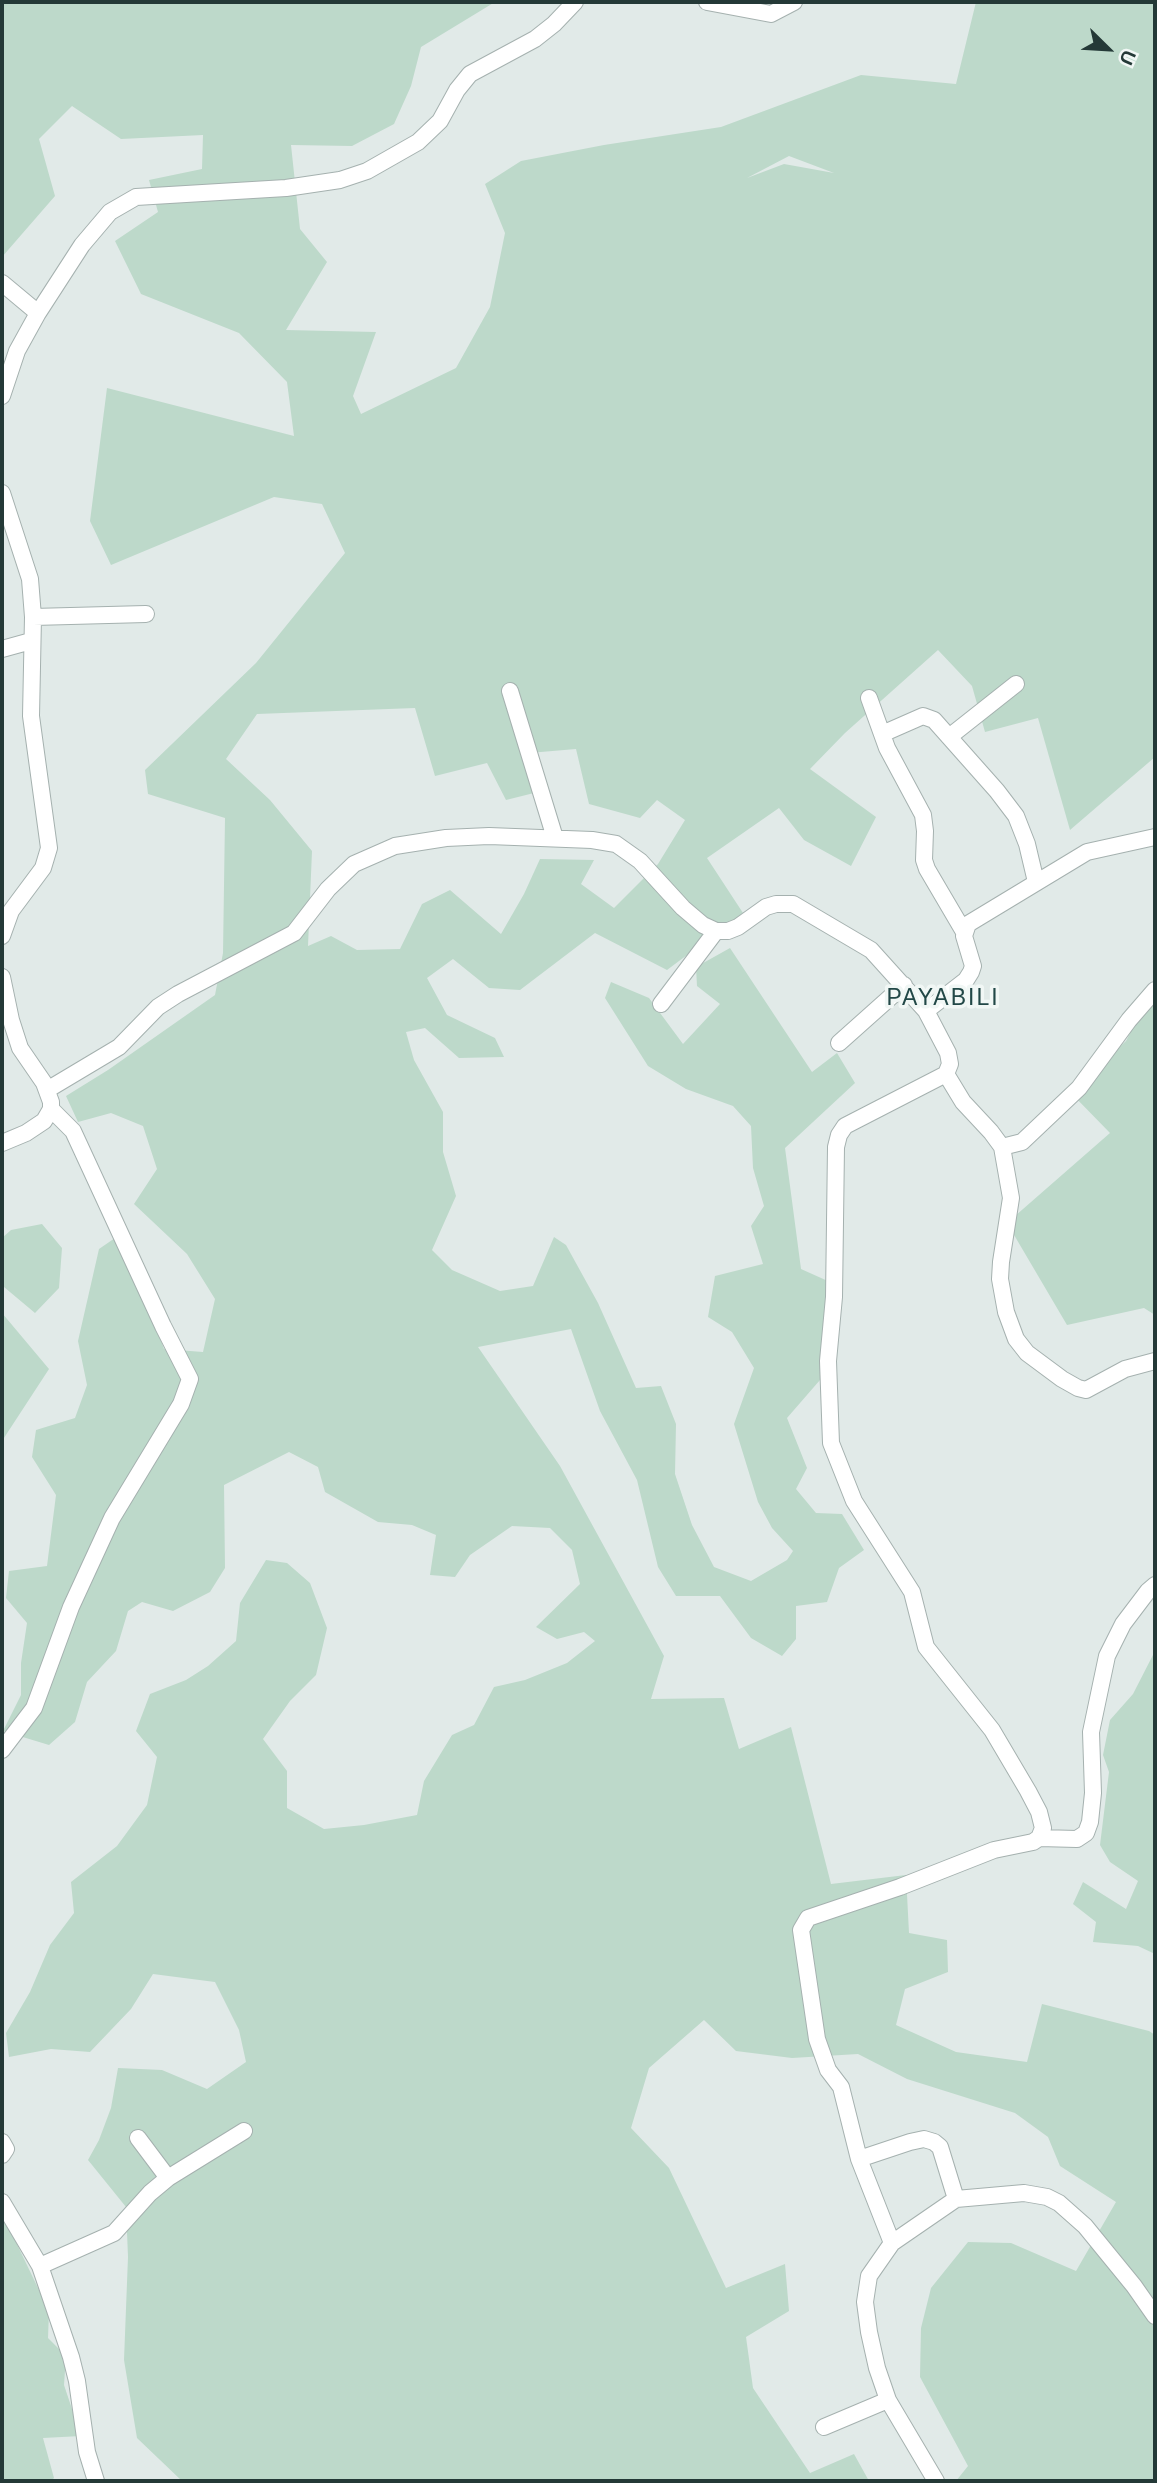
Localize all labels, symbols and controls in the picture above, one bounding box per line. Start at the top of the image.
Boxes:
north arrow [1073,14,1143,84]
text: U [1115,47,1140,68]
district label: PAYABILI [887,985,999,1013]

